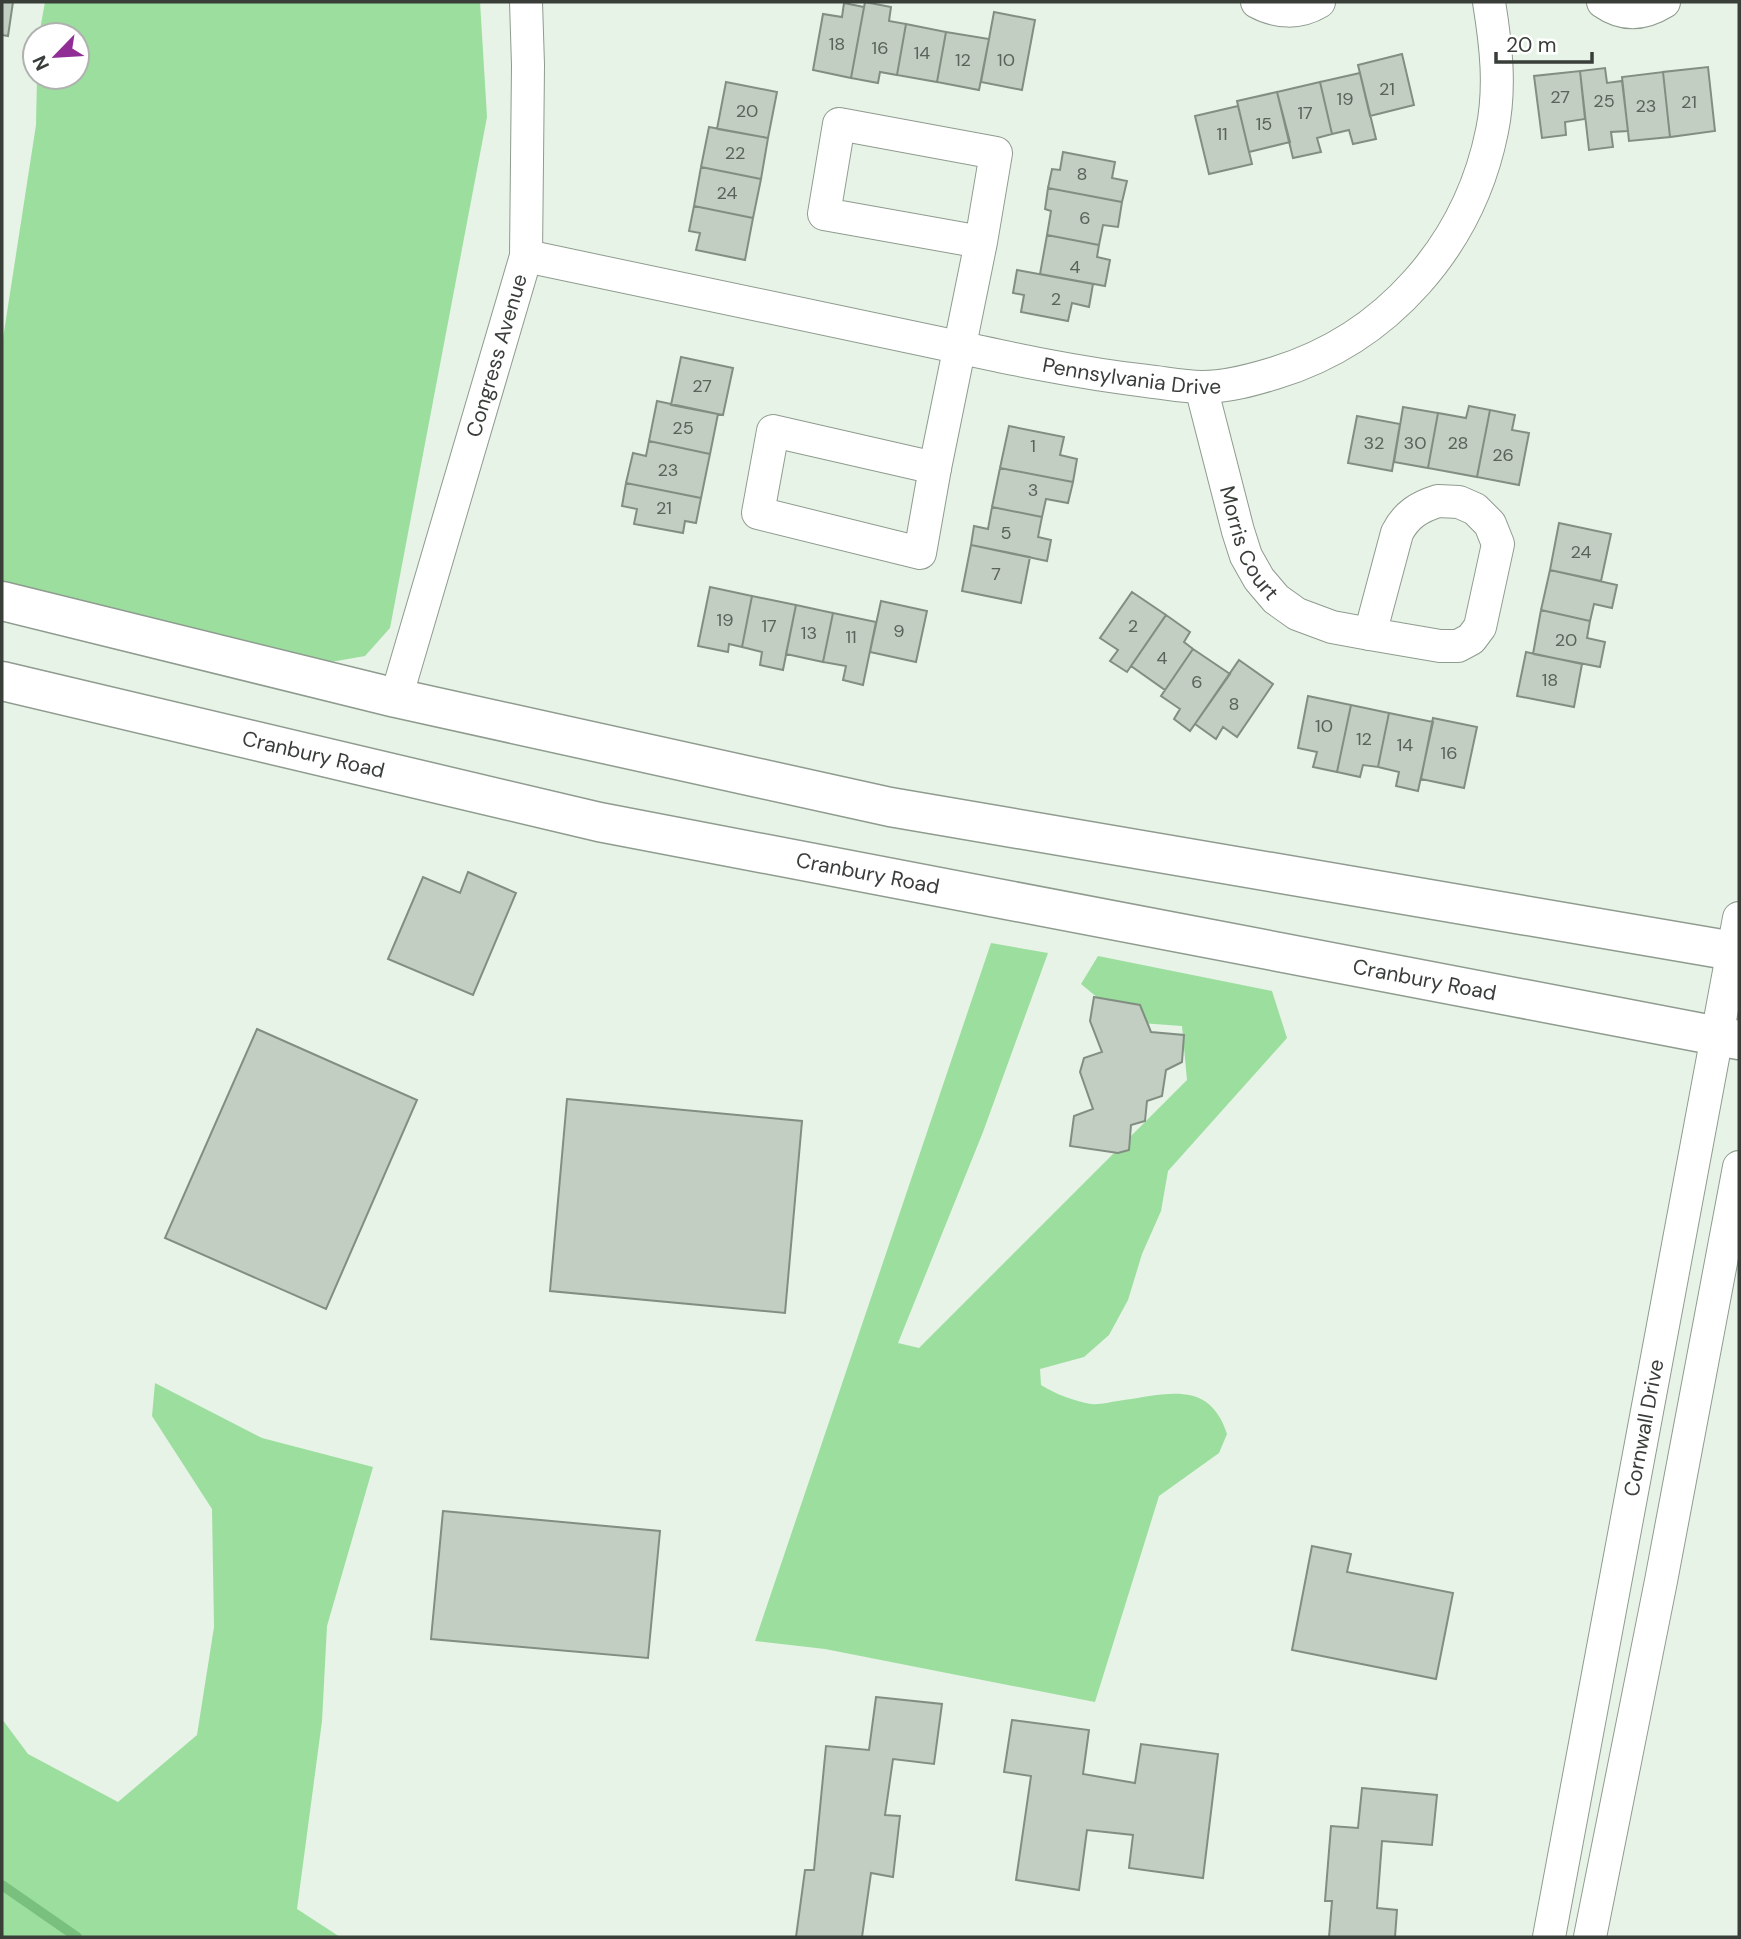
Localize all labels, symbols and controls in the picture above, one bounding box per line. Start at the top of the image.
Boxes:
north arrow [21,21,91,91]
scale bar [1496,21,1592,65]
text: 20 m [1506,31,1557,59]
house number: 18 [829,32,845,56]
house number: 16 [872,36,888,60]
house number: 14 [914,41,930,65]
house number: 12 [955,48,971,72]
house number: 10 [997,48,1015,72]
text: N [27,51,55,75]
house number: 21 [1379,77,1395,101]
house number: 27 [1550,85,1570,109]
house number: 19 [1337,87,1353,111]
house number: 25 [1593,89,1615,113]
house number: 21 [1681,90,1697,114]
house number: 23 [1635,94,1657,118]
house number: 20 [736,99,758,123]
house number: 17 [1297,101,1313,125]
house number: 15 [1256,112,1272,136]
house number: 11 [1216,122,1228,146]
house number: 22 [725,141,745,165]
house number: 8 [1077,162,1087,186]
house number: 24 [717,181,738,205]
house number: 6 [1079,206,1091,230]
house number: 4 [1070,255,1081,279]
street label: Congress Avenue [460,271,534,440]
house number: 2 [1051,287,1061,311]
street label: Pennsylvania Drive [1040,351,1222,401]
house number: 27 [692,374,712,398]
house number: 25 [672,416,694,440]
house number: 32 [1363,431,1385,455]
house number: 30 [1404,431,1426,455]
house number: 28 [1447,431,1469,455]
house number: 1 [1030,434,1036,458]
house number: 26 [1492,443,1514,467]
house number: 23 [657,458,679,482]
house number: 3 [1028,478,1038,502]
street label: Morris Court [1213,483,1285,606]
house number: 21 [656,496,672,520]
house number: 5 [1001,521,1011,545]
house number: 24 [1571,540,1592,564]
house number: 7 [991,562,1001,586]
house number: 19 [717,608,733,632]
house number: 17 [761,614,777,638]
house number: 2 [1128,614,1138,638]
house number: 9 [893,619,905,643]
house number: 13 [801,621,817,645]
house number: 11 [845,625,857,649]
house number: 20 [1555,628,1577,652]
house number: 4 [1157,646,1168,670]
house number: 18 [1542,668,1558,692]
house number: 6 [1191,670,1203,694]
house number: 8 [1229,692,1239,716]
house number: 10 [1315,714,1333,738]
street label: Cranbury Road [239,724,387,785]
house number: 12 [1356,727,1372,751]
house number: 14 [1397,733,1413,757]
house number: 16 [1441,741,1457,765]
street label: Cranbury Road [794,846,942,901]
street label: Cranbury Road [1351,952,1499,1007]
street label: Cornwall Drive [1617,1357,1670,1499]

